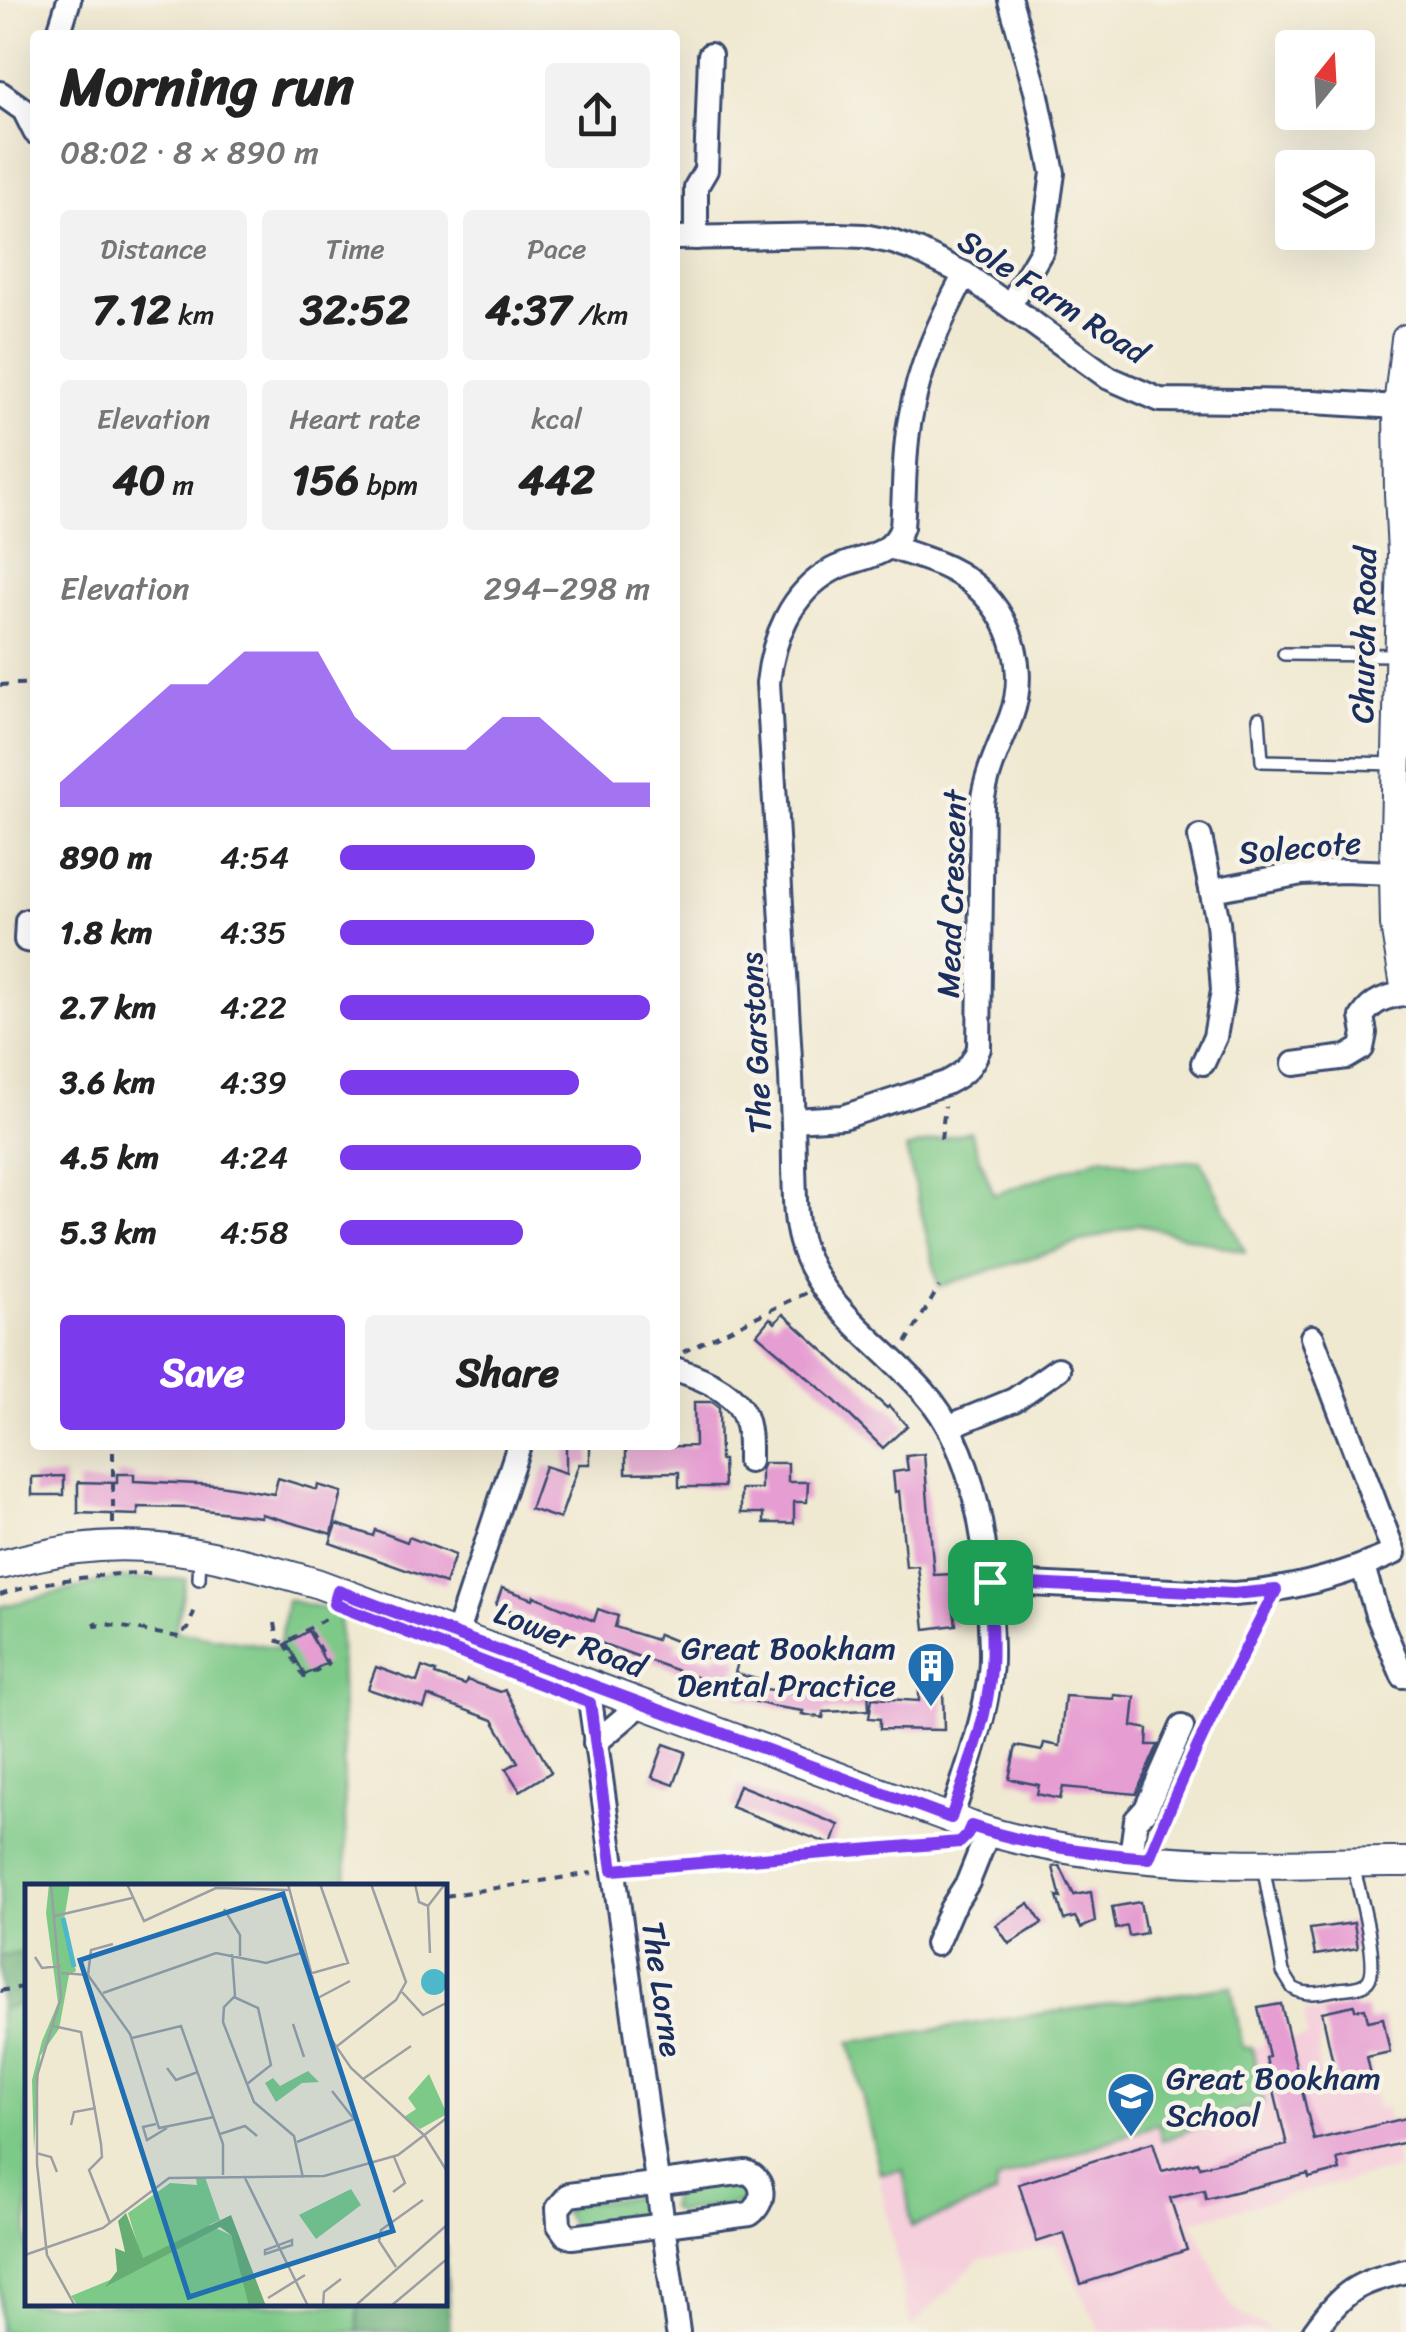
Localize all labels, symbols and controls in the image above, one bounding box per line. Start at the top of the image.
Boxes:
north arrow [1275,30,1375,130]
map controls [1275,30,1375,250]
text: Morning run [60,38,354,135]
button: share [545,63,650,168]
text: 08:02 · 8 × 890 m [60,124,319,181]
button: layers [1275,150,1375,250]
street label: Sole Farm Road [946,214,1162,381]
text: Distance [100,224,206,273]
text: Time [325,224,385,273]
text: Pace [527,224,586,273]
text: 7.12 [92,273,171,347]
text: 32:52 [300,273,410,347]
text: 4:37 [485,273,571,347]
text: km [171,290,215,339]
text: /km [571,290,628,339]
text: Elevation [97,394,210,443]
text: Heart rate [289,394,421,443]
text: kcal [531,394,582,443]
text: 40 [113,443,165,517]
text: 156 [292,443,359,517]
text: 442 [518,443,595,517]
text: m [165,460,194,509]
text: bpm [359,460,418,509]
street label: Church Road [1334,544,1394,724]
text: Elevation [60,560,190,617]
text: 294–298 m [483,560,650,617]
street label: Mead Crescent [920,788,984,999]
street label: Solecote [1236,814,1364,882]
text: 890 m [60,829,152,886]
text: 4:54 [220,829,289,886]
text: 1.8 km [60,904,153,961]
text: 4:35 [220,904,287,961]
street label: The Garstons [723,951,789,1135]
text: 2.7 km [60,979,156,1036]
text: 4:22 [220,979,287,1036]
text: 3.6 km [60,1054,155,1111]
text: 4:39 [220,1054,287,1111]
text: 4.5 km [60,1129,159,1186]
text: 4:24 [220,1129,288,1186]
text: 5.3 km [60,1204,157,1261]
text: 4:58 [220,1204,289,1261]
button: Save [60,1315,345,1430]
button: Share [365,1315,650,1430]
pin [948,1540,1033,1625]
icon: arrive [963,1555,1018,1610]
street label: Lower Road [485,1585,657,1696]
place label: Great Bookham Dental Practice [677,1620,896,1714]
building icon: Great Bookham Dental Practice [905,1640,957,1708]
inset map [25,1884,448,2307]
street label: The Lorne [624,1918,700,2060]
place label: Great Bookham School [1166,2050,1381,2144]
school or university icon: Great Bookham School [1105,2070,1157,2138]

